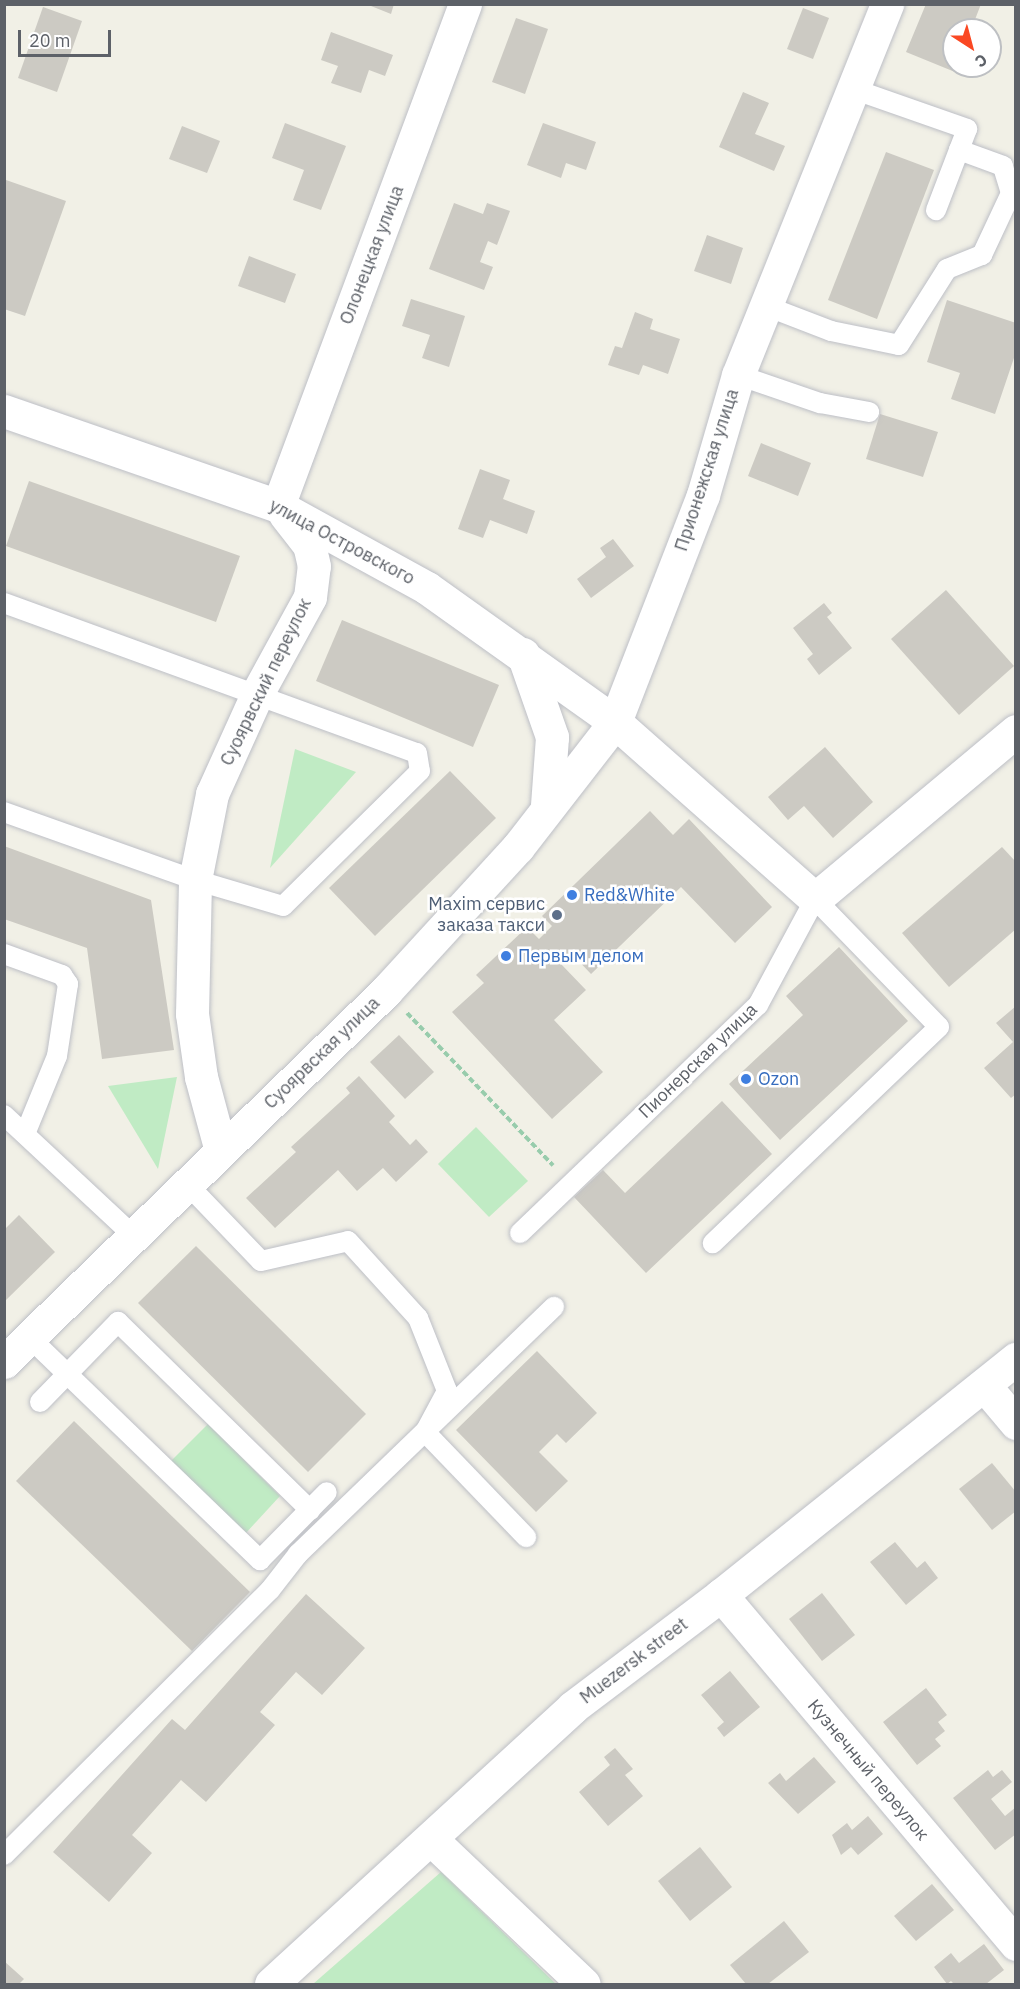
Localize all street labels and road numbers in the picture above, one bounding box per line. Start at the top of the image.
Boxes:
street label: Олонецкая улица [336,182,408,328]
street label: Прионежская улица [671,386,743,554]
street label: улица Островского [266,495,418,589]
street label: Суоярвский переулок [216,595,316,769]
street label: Суоярвская улица [260,992,384,1114]
street label: Пионерская улица [634,999,762,1123]
street label: Muezersk street [576,1613,692,1709]
street label: Кузнечный переулок [803,1695,933,1845]

